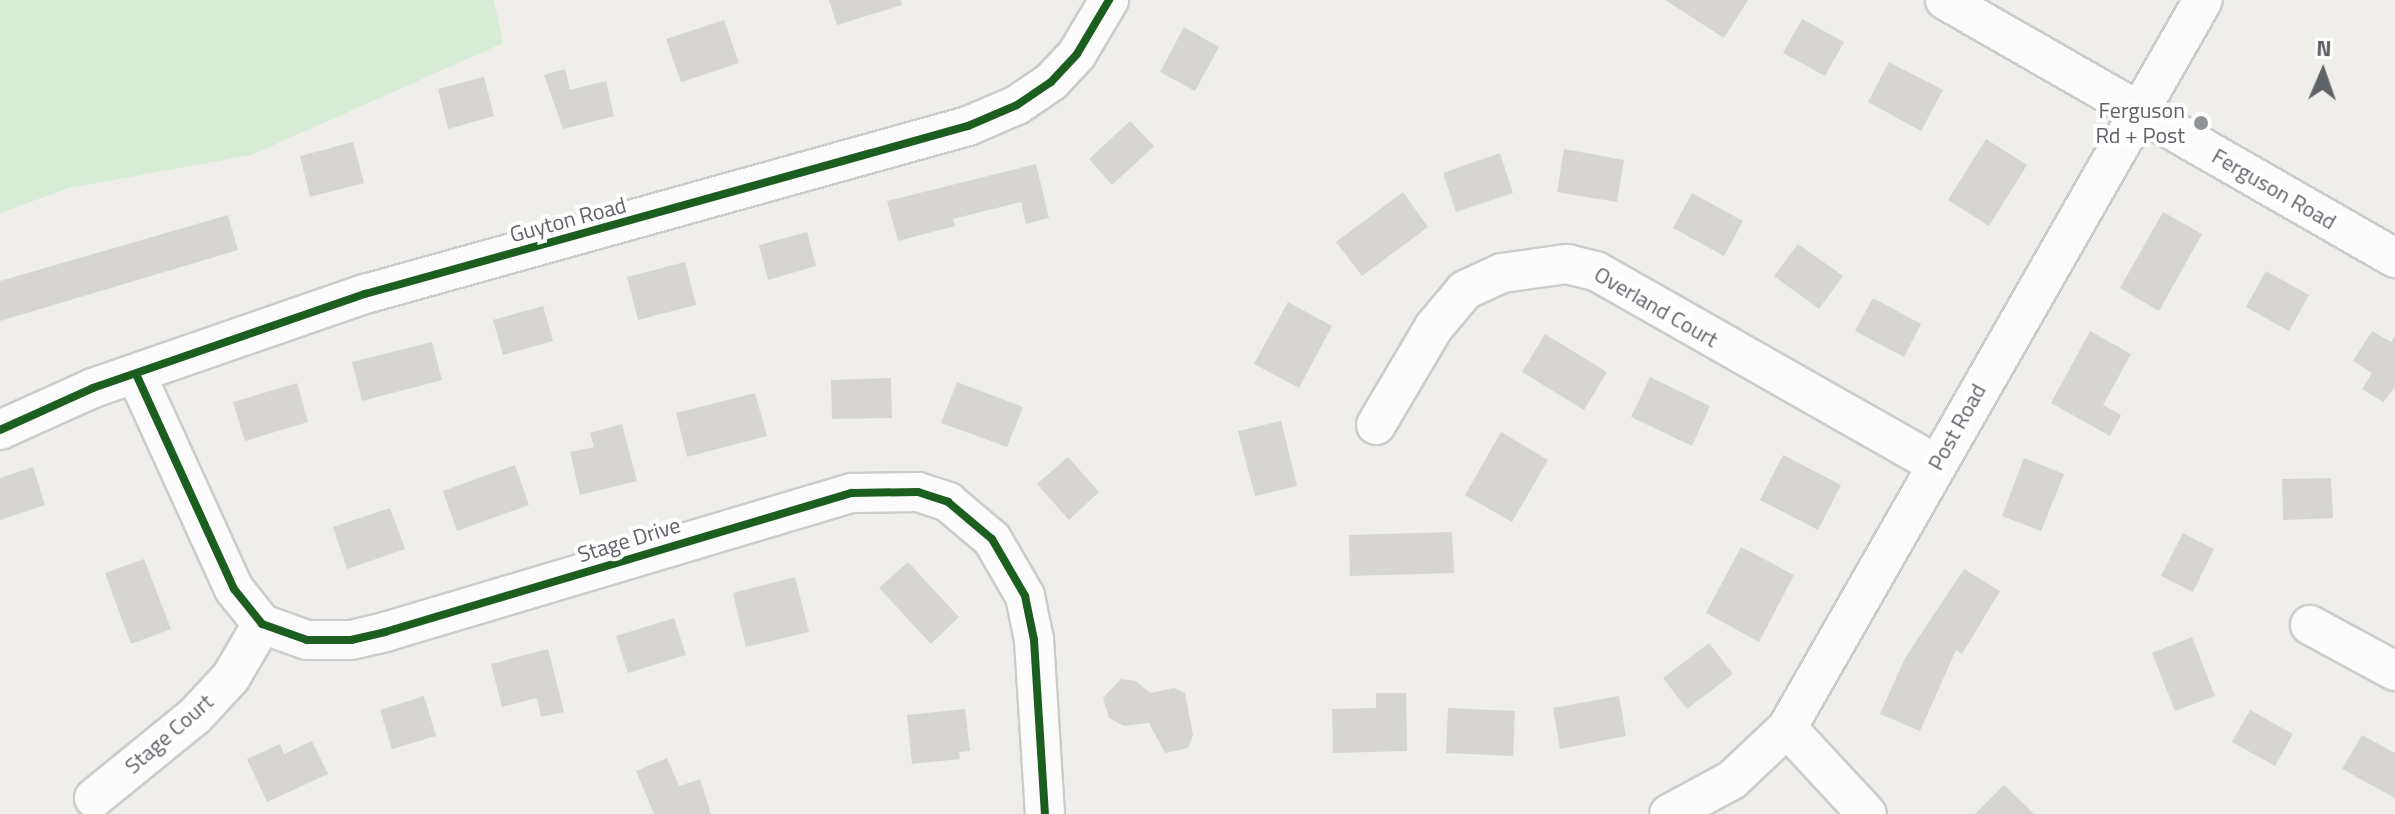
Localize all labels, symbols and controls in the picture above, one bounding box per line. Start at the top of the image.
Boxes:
text: N [2316,31,2332,65]
north arrow [2283,32,2363,112]
place label: Ferguson Rd + Post [2095,97,2185,148]
marker: Ferguson Rd + Post [2192,114,2210,132]
street label: Ferguson Road [2207,143,2341,235]
street label: Guyton Road [507,192,629,248]
street label: Overland Court [1589,261,1723,353]
street label: Post Road [1922,379,1992,475]
street label: Stage Drive [575,512,683,568]
street label: Stage Court [120,689,218,779]

